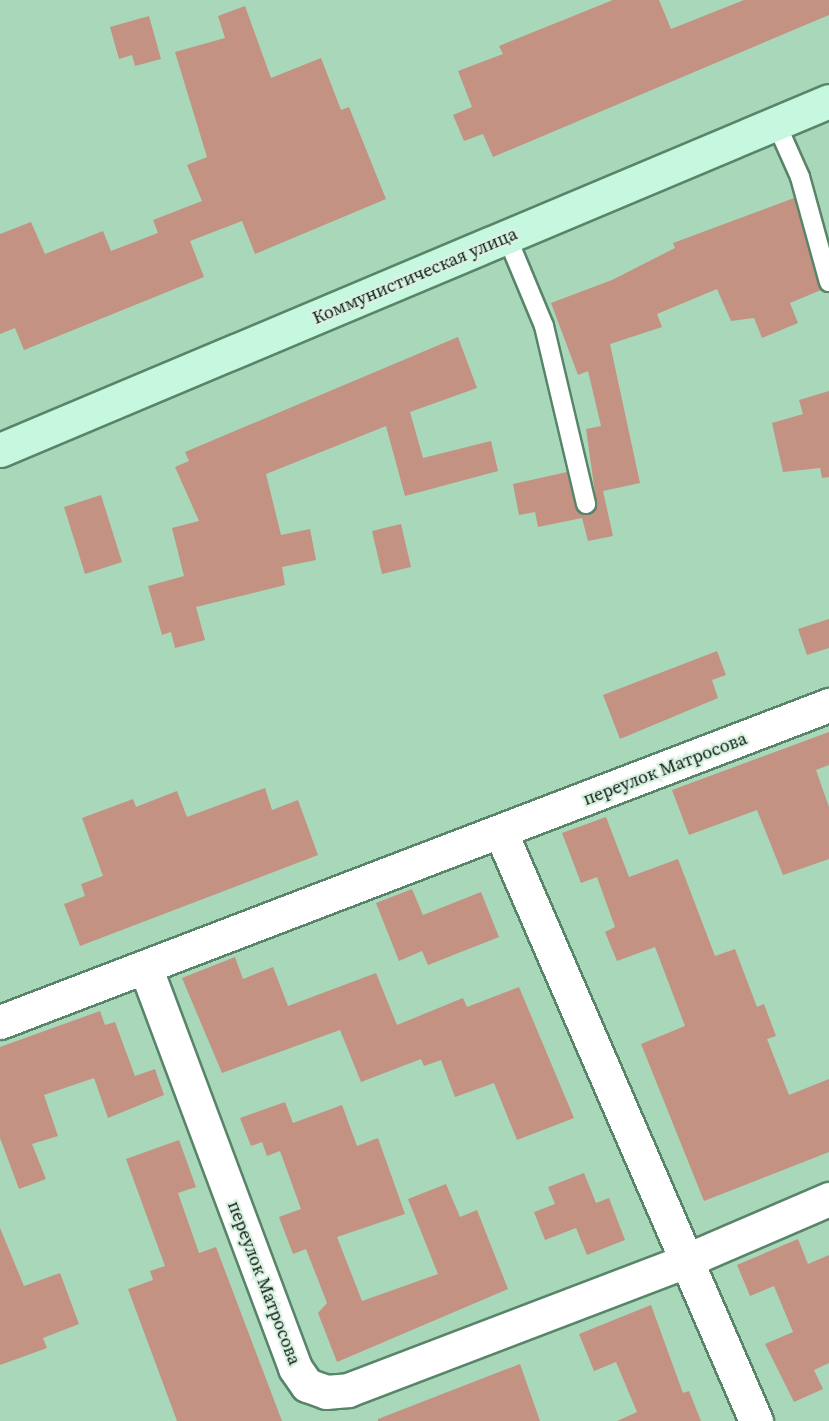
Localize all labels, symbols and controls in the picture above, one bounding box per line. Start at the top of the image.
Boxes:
street label: Коммунистическая улица [309,223,521,329]
street label: переулок Матросова [580,728,750,810]
street label: переулок Матросова [223,1198,305,1368]

